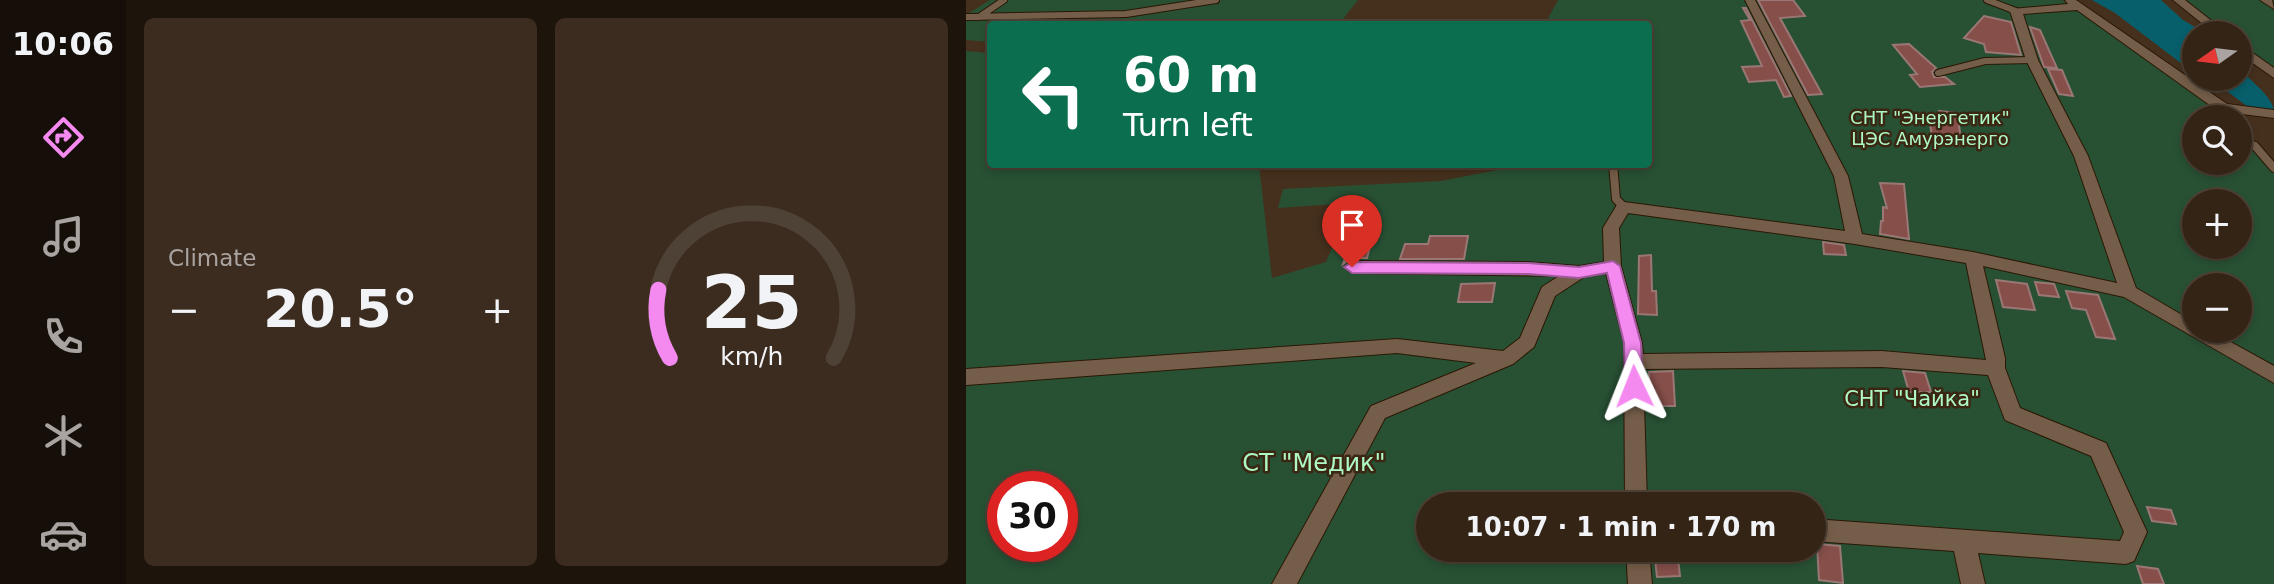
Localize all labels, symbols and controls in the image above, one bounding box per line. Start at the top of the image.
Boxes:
north arrow [2182,21,2252,91]
map controls [2182,21,2252,343]
text: 10:06 [12,25,114,63]
text: 60 m [1123,47,1259,104]
icon: left [1008,49,1099,140]
button: search [2182,105,2252,175]
text: Turn left [1123,106,1253,144]
park label: СНТ "Энергетик" ЦЭС Амурэнерго [1850,107,2010,149]
icon: directions [39,113,88,162]
button: + [2182,189,2252,259]
pin [1322,195,1382,267]
icon: arrive [1333,206,1371,244]
icon: music [39,212,88,261]
text: Climate [168,245,257,271]
text: 25 [701,260,802,345]
button: − [2182,273,2252,343]
text: 20.5° [263,279,418,339]
text: − [168,288,200,332]
text: + [481,288,513,332]
icon: phone [39,312,88,361]
text: km/h [720,342,783,371]
position arrow [1597,349,1671,423]
park label: СНТ "Чайка" [1844,387,1980,411]
icon: climate [39,411,88,460]
park label: СТ "Медик" [1242,449,1386,477]
speed limit sign: 30 [987,471,1078,562]
icon: car [39,510,88,559]
text: 10:07 · 1 min · 170 m [1466,512,1776,542]

